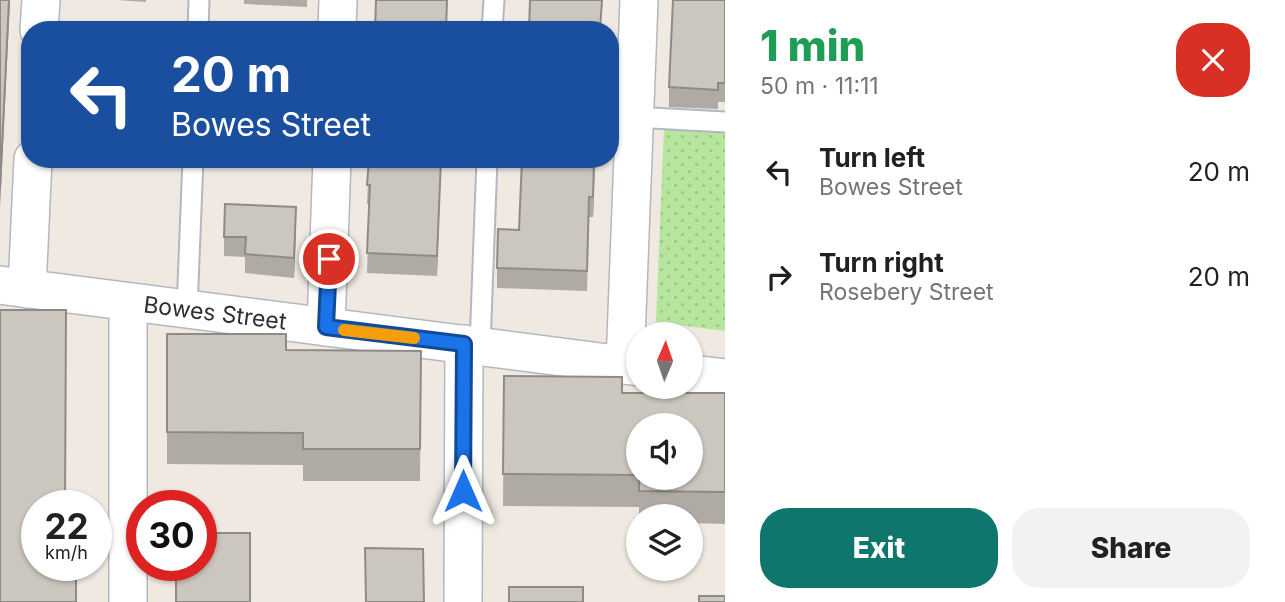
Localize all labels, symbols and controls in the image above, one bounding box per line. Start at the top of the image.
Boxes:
text: 1 min [760,20,865,71]
button: close [1176,23,1250,97]
text: 20 m [171,45,291,104]
icon: left [56,49,147,140]
text: 50 m · 11:11 [760,72,879,100]
text: Bowes Street [171,105,371,144]
text: Turn left [819,142,925,173]
icon: left [760,153,798,191]
text: 20 m [1188,156,1250,187]
text: Bowes Street [819,173,963,201]
pin [299,229,359,289]
icon: arrive [310,240,348,278]
text: Turn right [819,247,944,278]
icon: right [760,258,798,296]
text: 20 m [1188,261,1250,292]
text: Rosebery Street [819,278,994,306]
street label: Bowes Street [142,290,289,336]
north arrow [626,322,704,399]
map controls [626,322,703,581]
button: sound [626,413,703,490]
position arrow [426,454,500,528]
speed limit sign: 30 [126,490,217,581]
button: layers [626,504,703,581]
text: 22 [44,505,89,547]
button: Exit [760,508,998,588]
button: Share [1012,508,1250,588]
text: km/h [45,542,88,563]

